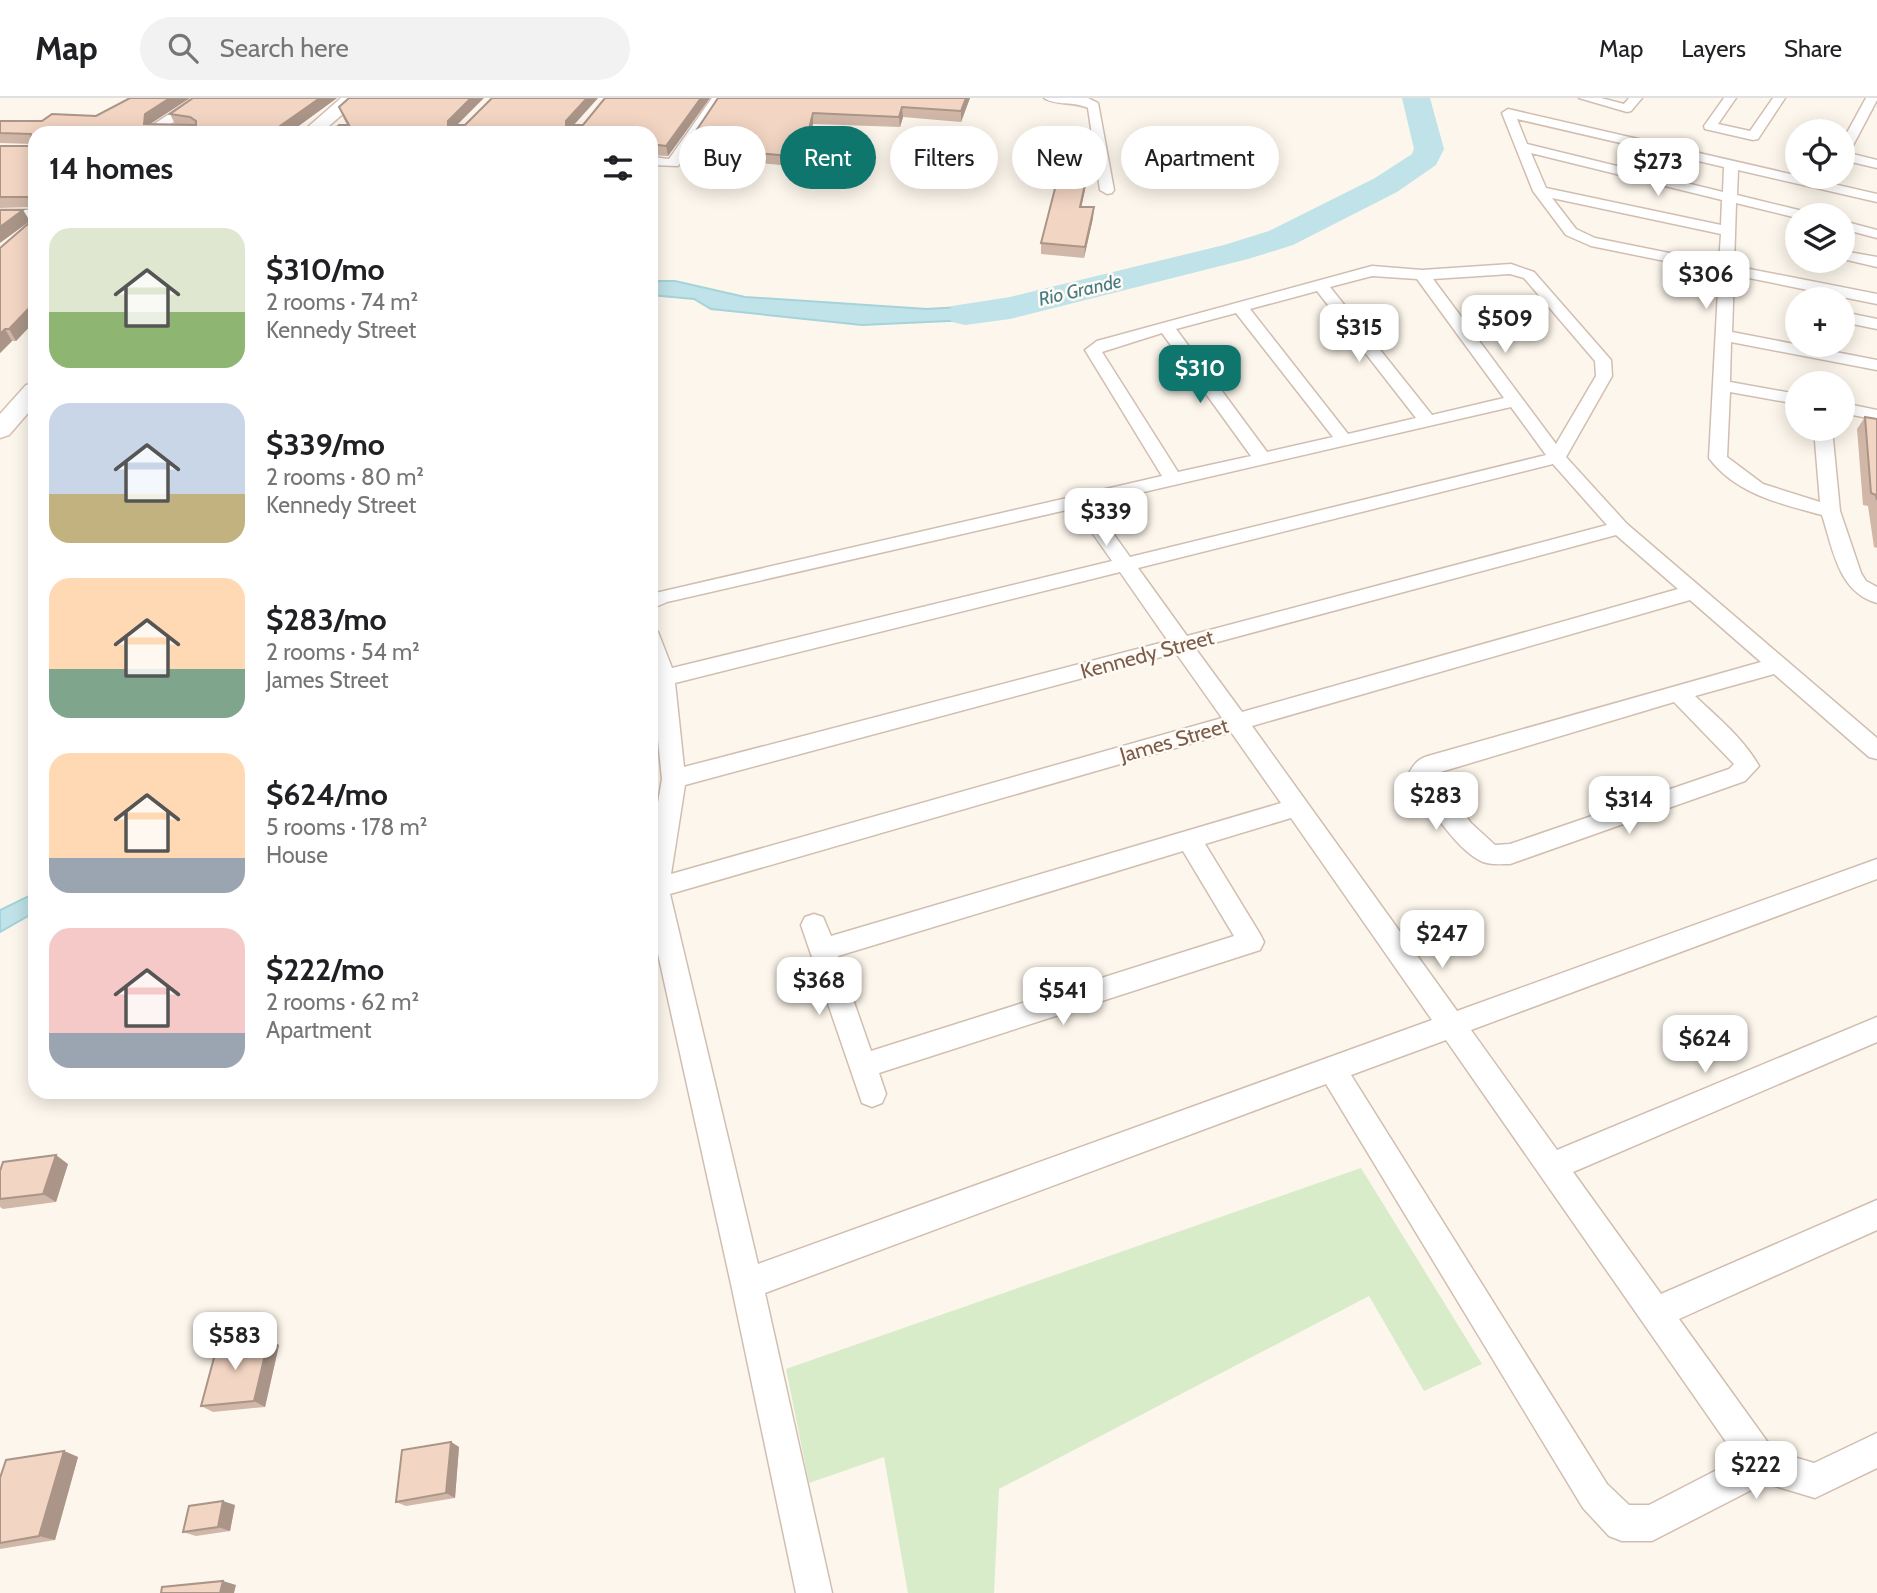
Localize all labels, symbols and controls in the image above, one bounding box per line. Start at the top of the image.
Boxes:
search box [140,17,630,80]
text: Map [35,28,98,68]
icon: search [164,29,202,67]
text: Search here [220,32,349,64]
text: Map [1599,34,1643,63]
text: Layers [1681,34,1746,63]
text: Share [1784,34,1842,63]
map controls [1785,119,1855,441]
button: locate [1785,119,1855,189]
chip: Buy [679,126,766,189]
chip: Rent [780,126,876,189]
chip: Filters [890,126,998,189]
chip: New [1012,126,1107,189]
chip: Apartment [1121,126,1279,189]
pin: $273 [1617,139,1699,198]
text: $273 [1633,147,1683,175]
icon: filters [599,149,637,187]
text: 14 homes [49,150,173,187]
button: layers [1785,203,1855,273]
text: $310/mo [266,251,385,288]
pin: $306 [1665,252,1747,311]
icon: home [105,256,189,340]
text: $306 [1679,260,1733,288]
water label: Rio Grande [1036,269,1124,311]
button: + [1785,287,1855,357]
text: 2 rooms · 74 m² [266,288,418,316]
pin: $509 [1464,296,1546,355]
pin: $315 [1318,304,1400,364]
text: $509 [1478,304,1532,332]
text: $315 [1336,313,1382,341]
text: Kennedy Street [266,316,416,344]
pin: $310 [1159,345,1241,405]
text: $310 [1175,354,1225,382]
button: − [1785,371,1855,441]
text: $339/mo [266,426,385,463]
icon: home [105,431,189,515]
text: 2 rooms · 80 m² [266,463,424,491]
pin: $339 [1065,489,1147,548]
text: Kennedy Street [266,491,416,519]
text: $339 [1080,497,1132,525]
text: $283/mo [266,601,387,638]
icon: home [105,606,189,690]
street label: Kennedy Street [1078,624,1216,684]
text: 2 rooms · 54 m² [266,638,420,666]
text: James Street [266,666,388,694]
street label: James Street [1116,713,1231,768]
pin: $283 [1395,772,1477,832]
text: $624/mo [266,776,388,813]
pin: $314 [1588,776,1670,836]
icon: home [105,781,189,865]
text: $283 [1410,781,1462,809]
text: $314 [1605,785,1653,813]
text: 5 rooms · 178 m² [266,813,427,841]
text: House [266,841,328,869]
pin: $247 [1401,910,1483,970]
text: $247 [1416,919,1468,947]
text: $222/mo [266,951,384,988]
icon: home [105,956,189,1040]
pin: $368 [778,958,860,1017]
text: $368 [793,966,845,994]
pin: $541 [1022,968,1104,1027]
text: $541 [1039,976,1087,1004]
text: 2 rooms · 62 m² [266,988,419,1016]
text: Apartment [266,1016,371,1044]
pin: $624 [1664,1016,1746,1075]
text: $624 [1679,1024,1731,1052]
pin: $583 [194,1312,276,1372]
text: $583 [209,1321,261,1349]
pin: $222 [1715,1442,1797,1501]
text: $222 [1731,1450,1781,1478]

